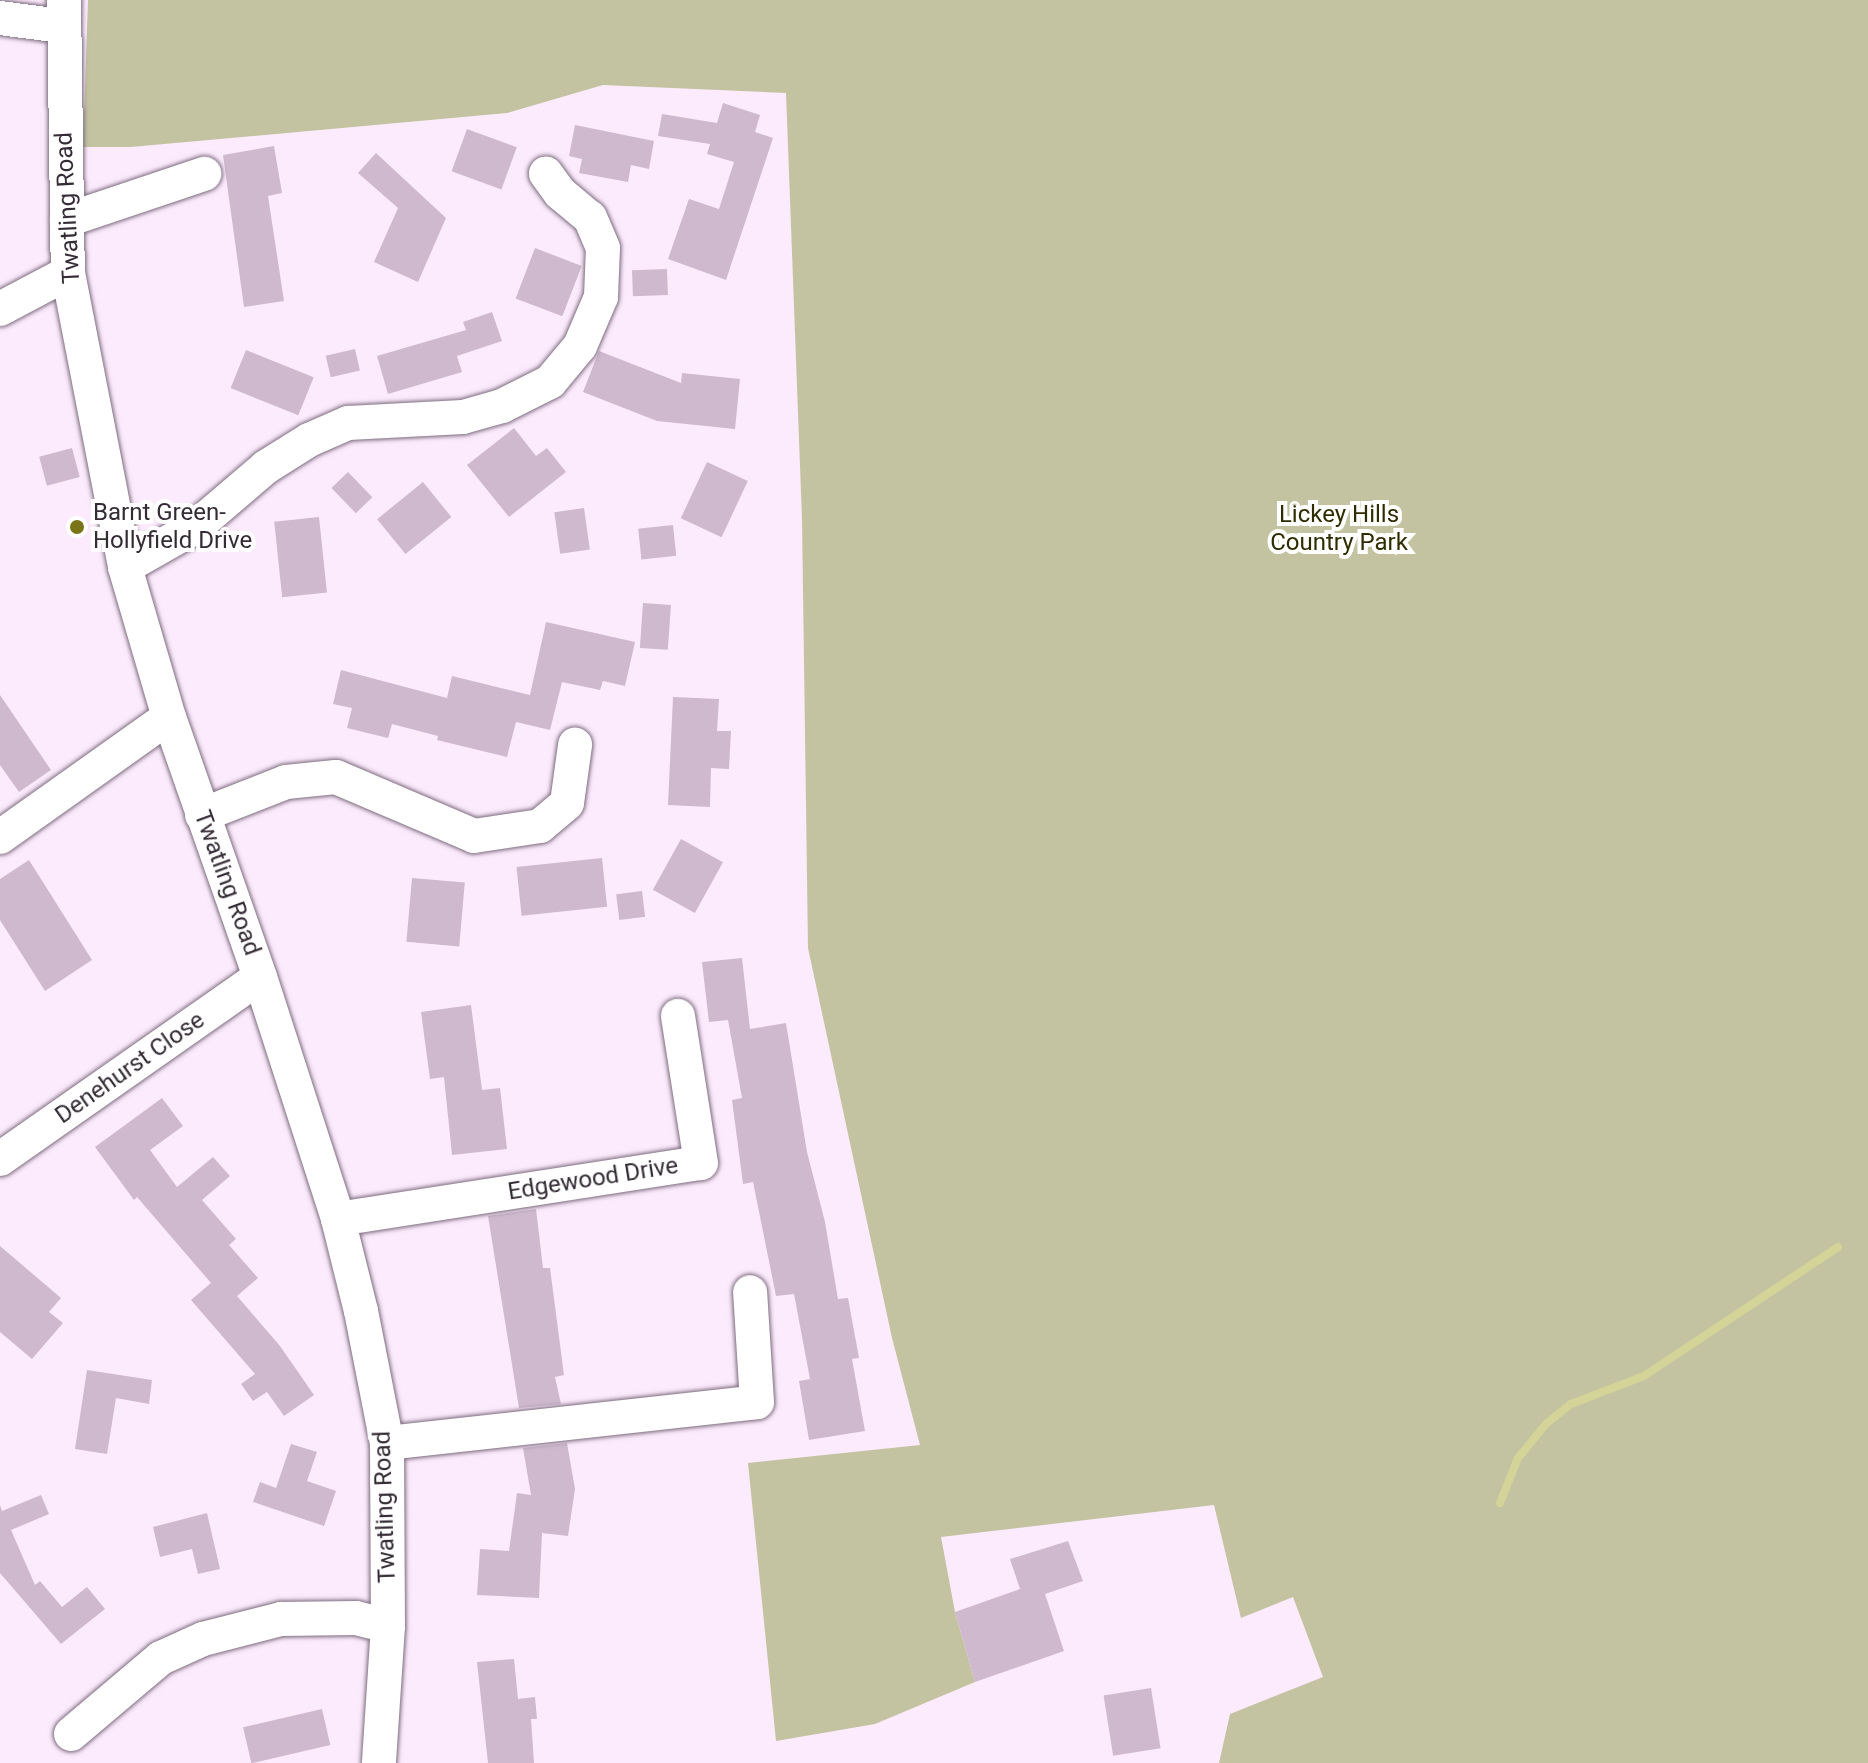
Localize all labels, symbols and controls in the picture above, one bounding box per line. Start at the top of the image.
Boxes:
street label: Twatling Road [50,131,86,285]
place label: Barnt Green- Hollyfield Drive [93,499,252,555]
park label: Lickey Hills Country Park [1270,501,1408,557]
marker: Barnt Green- Hollyfield Drive [68,518,86,536]
street label: Twatling Road [187,807,267,959]
street label: Denehurst Close [50,1006,210,1130]
street label: Edgewood Drive [506,1151,680,1207]
street label: Twatling Road [368,1431,402,1583]

